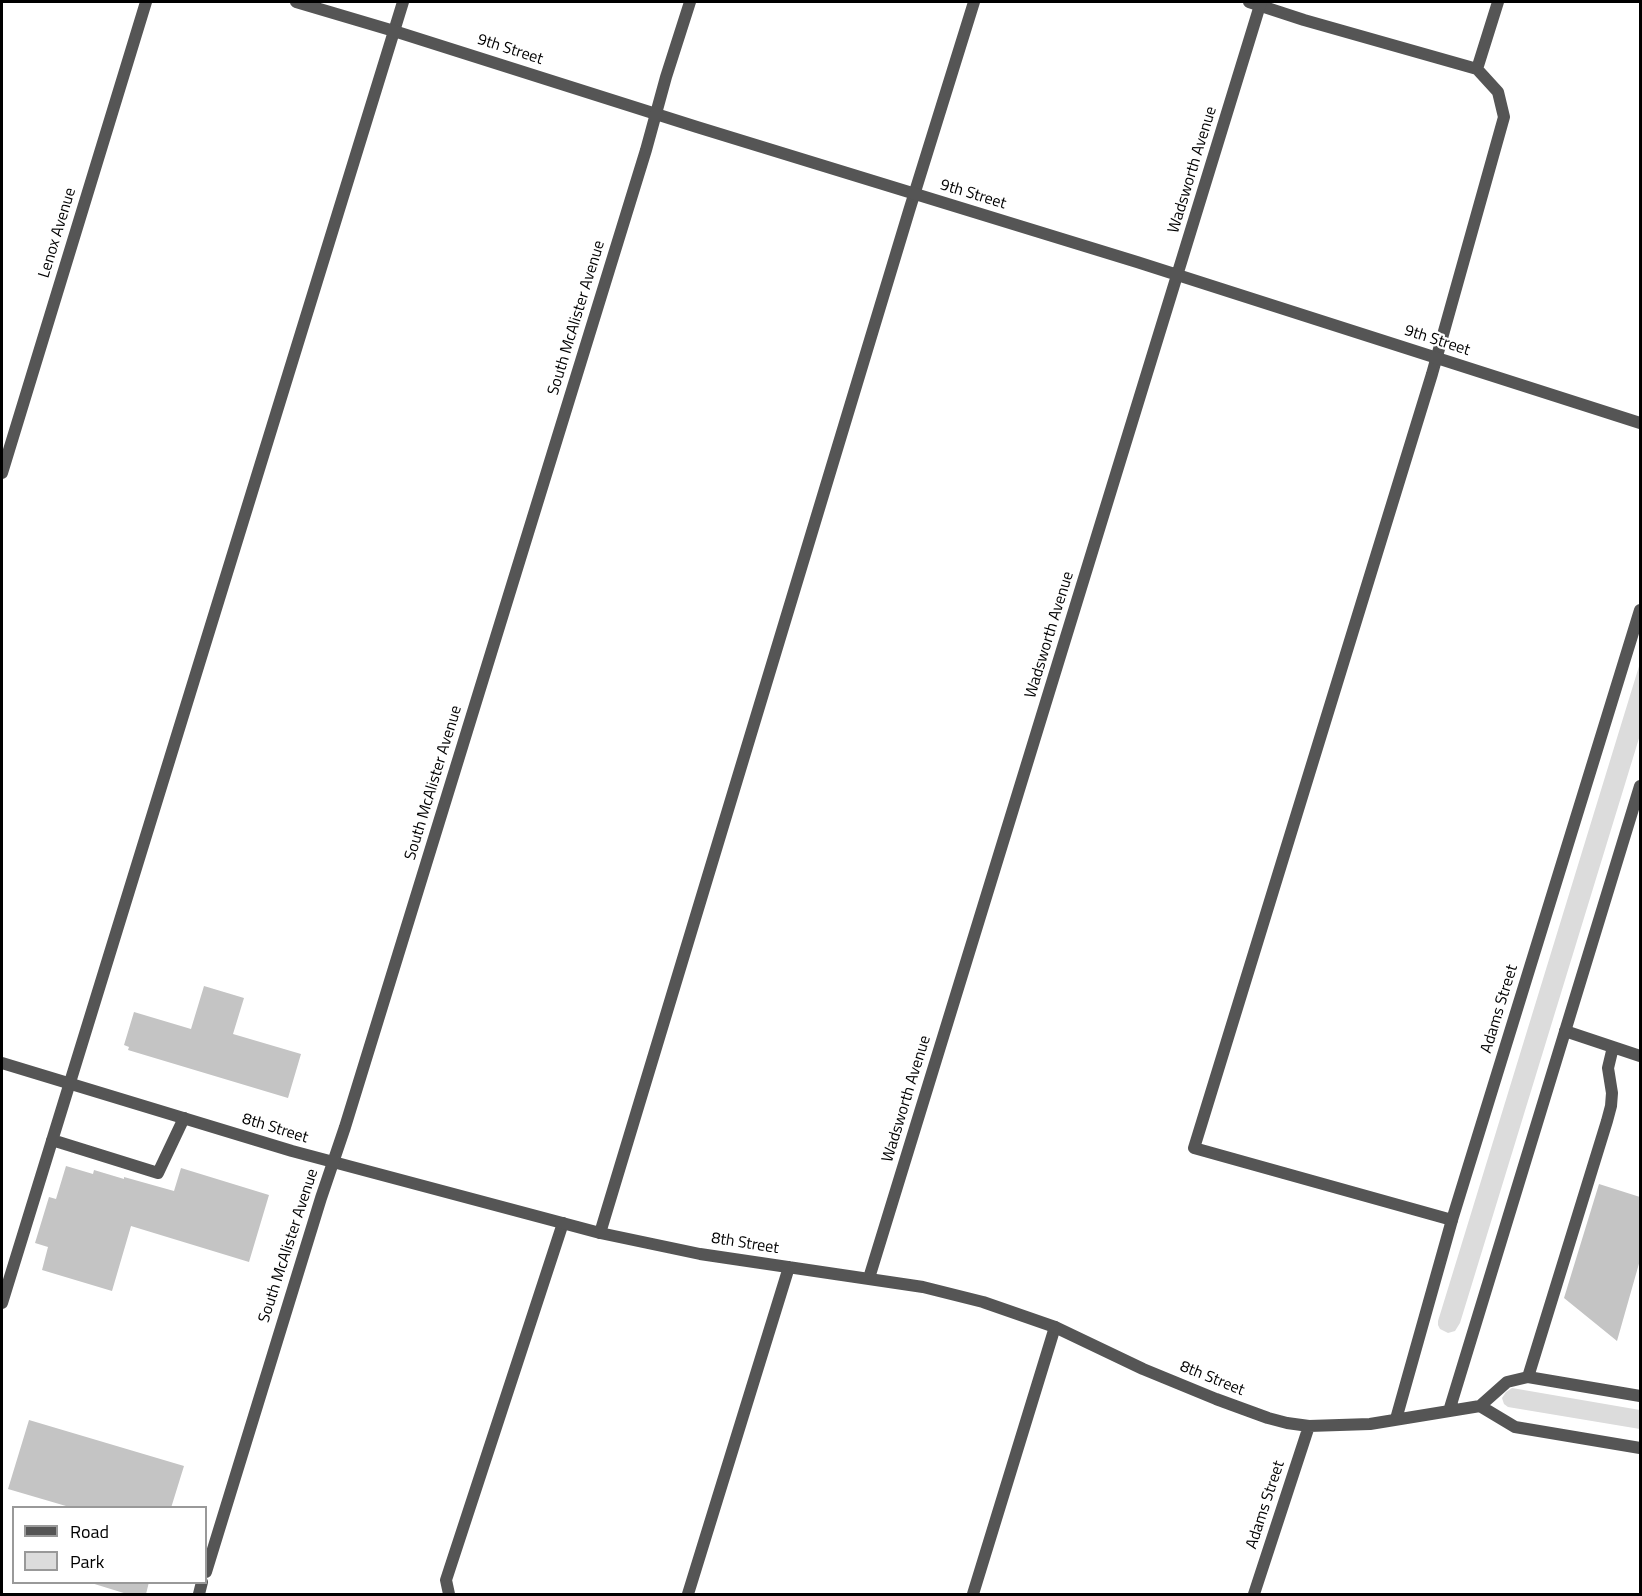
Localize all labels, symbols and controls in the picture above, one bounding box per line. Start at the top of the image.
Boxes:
street label: 9th Street [475,30,545,70]
street label: Wadsworth Avenue [1165,104,1221,236]
street label: 9th Street [938,176,1008,214]
street label: Lenox Avenue [35,186,81,280]
street label: South McAlister Avenue [544,238,610,398]
street label: 9th Street [1402,321,1472,361]
street label: Wadsworth Avenue [1022,569,1078,701]
street label: South McAlister Avenue [401,703,467,863]
street label: Adams Street [1477,962,1523,1056]
street label: Wadsworth Avenue [879,1033,935,1165]
street label: 8th Street [240,1110,310,1148]
street label: South McAlister Avenue [255,1167,323,1325]
street label: 8th Street [710,1229,780,1259]
street label: 8th Street [1177,1357,1247,1401]
street label: Adams Street [1243,1459,1289,1551]
legend [12,1506,207,1584]
text: Road [70,1518,109,1545]
text: Park [70,1548,104,1575]

